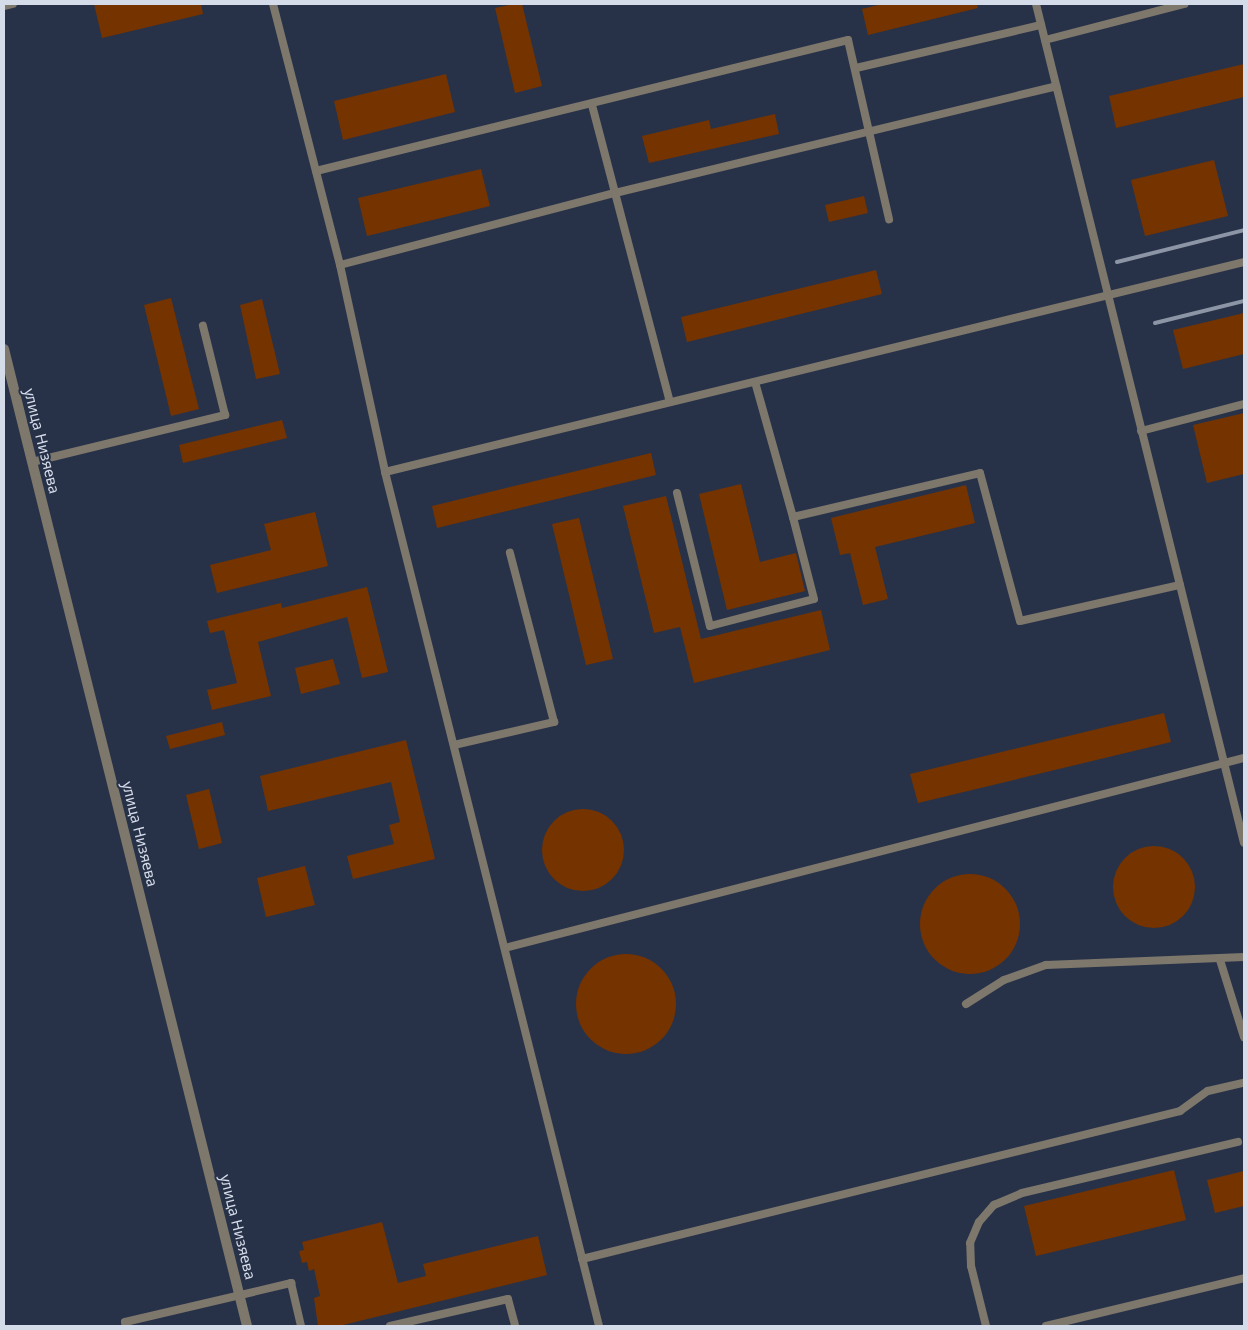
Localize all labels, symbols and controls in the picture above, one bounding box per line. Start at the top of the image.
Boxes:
street label: улица Низяева [20,386,64,496]
street label: улица Низяева [118,779,162,889]
street label: улица Низяева [216,1172,260,1282]

